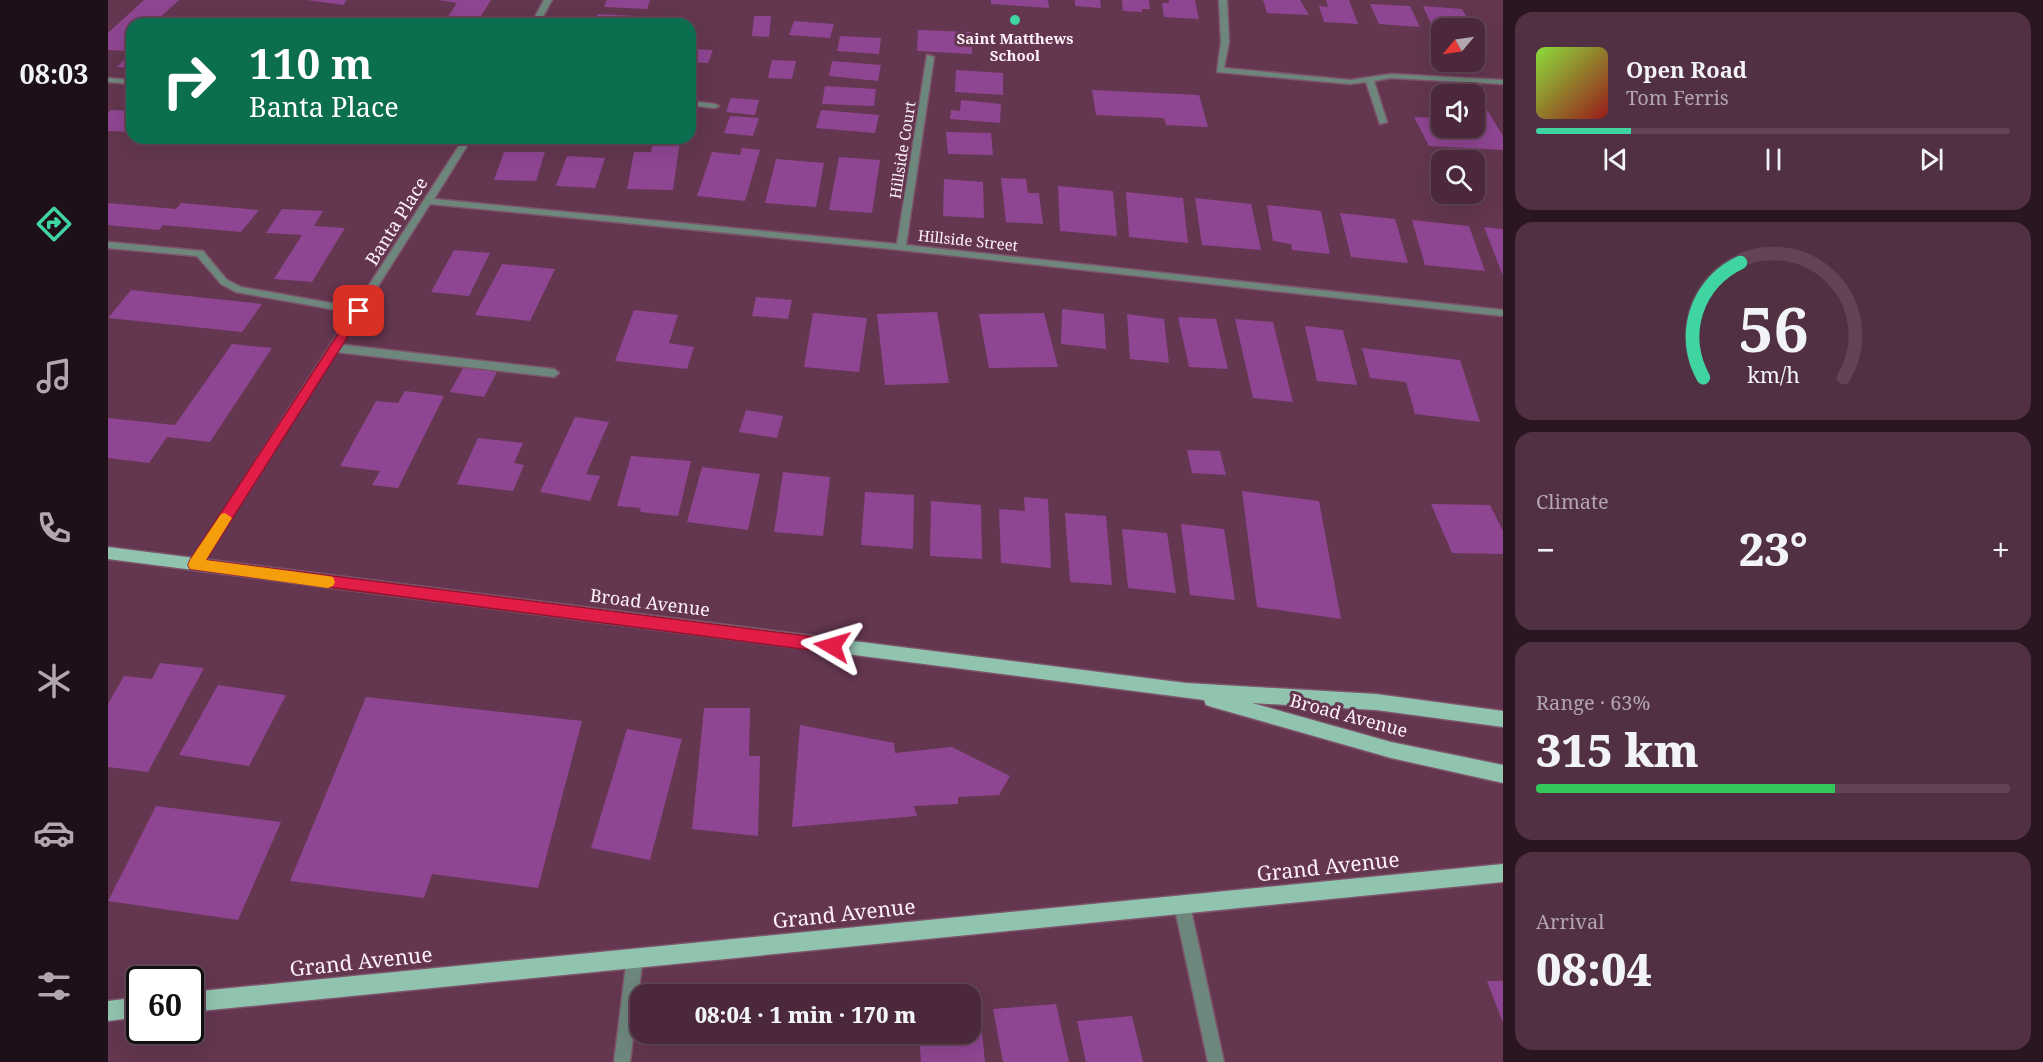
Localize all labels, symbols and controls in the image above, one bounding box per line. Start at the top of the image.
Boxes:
marker: Saint Matthews School [1008,13,1022,27]
north arrow [1431,18,1485,72]
map controls [1431,18,1485,204]
place label: Saint Matthews School [956,28,1074,65]
text: 110 m [249,34,373,91]
icon: right [150,42,228,120]
text: Open Road [1626,54,1747,84]
text: 08:03 [19,55,89,92]
button: sound [1431,84,1485,138]
text: Tom Ferris [1626,84,1729,111]
text: Banta Place [249,88,399,125]
street label: Hillside Court [884,100,920,200]
icon: previous [1599,143,1632,176]
icon: pause [1757,143,1790,176]
icon: next [1915,143,1948,176]
button: search [1431,150,1485,204]
street label: Banta Place [359,172,433,270]
icon: directions [33,203,75,245]
street label: Hillside Street [917,225,1019,255]
pin [333,285,384,336]
text: 56 [1738,285,1808,370]
icon: arrive [342,294,375,327]
icon: music [33,355,75,397]
text: km/h [1747,360,1800,389]
text: Climate [1536,488,1609,515]
icon: phone [33,507,75,549]
text: 23° [1739,518,1808,579]
text: − [1536,527,1555,572]
text: + [1992,527,2010,572]
street label: Broad Avenue [589,583,711,621]
position arrow [800,614,864,678]
icon: climate [33,660,75,702]
street label: Broad Avenue [1288,688,1410,742]
text: Range · 63% [1536,689,1650,716]
text: 315 km [1536,719,1699,780]
icon: car [33,812,75,854]
street label: Grand Avenue [1255,845,1401,887]
street label: Grand Avenue [771,892,917,934]
text: Arrival [1536,908,1604,935]
text: 08:04 [1536,938,1652,999]
street label: Grand Avenue [288,940,434,982]
icon: filters [33,965,75,1007]
speed limit sign: 60 [126,966,204,1044]
text: 08:04 · 1 min · 170 m [695,999,916,1029]

